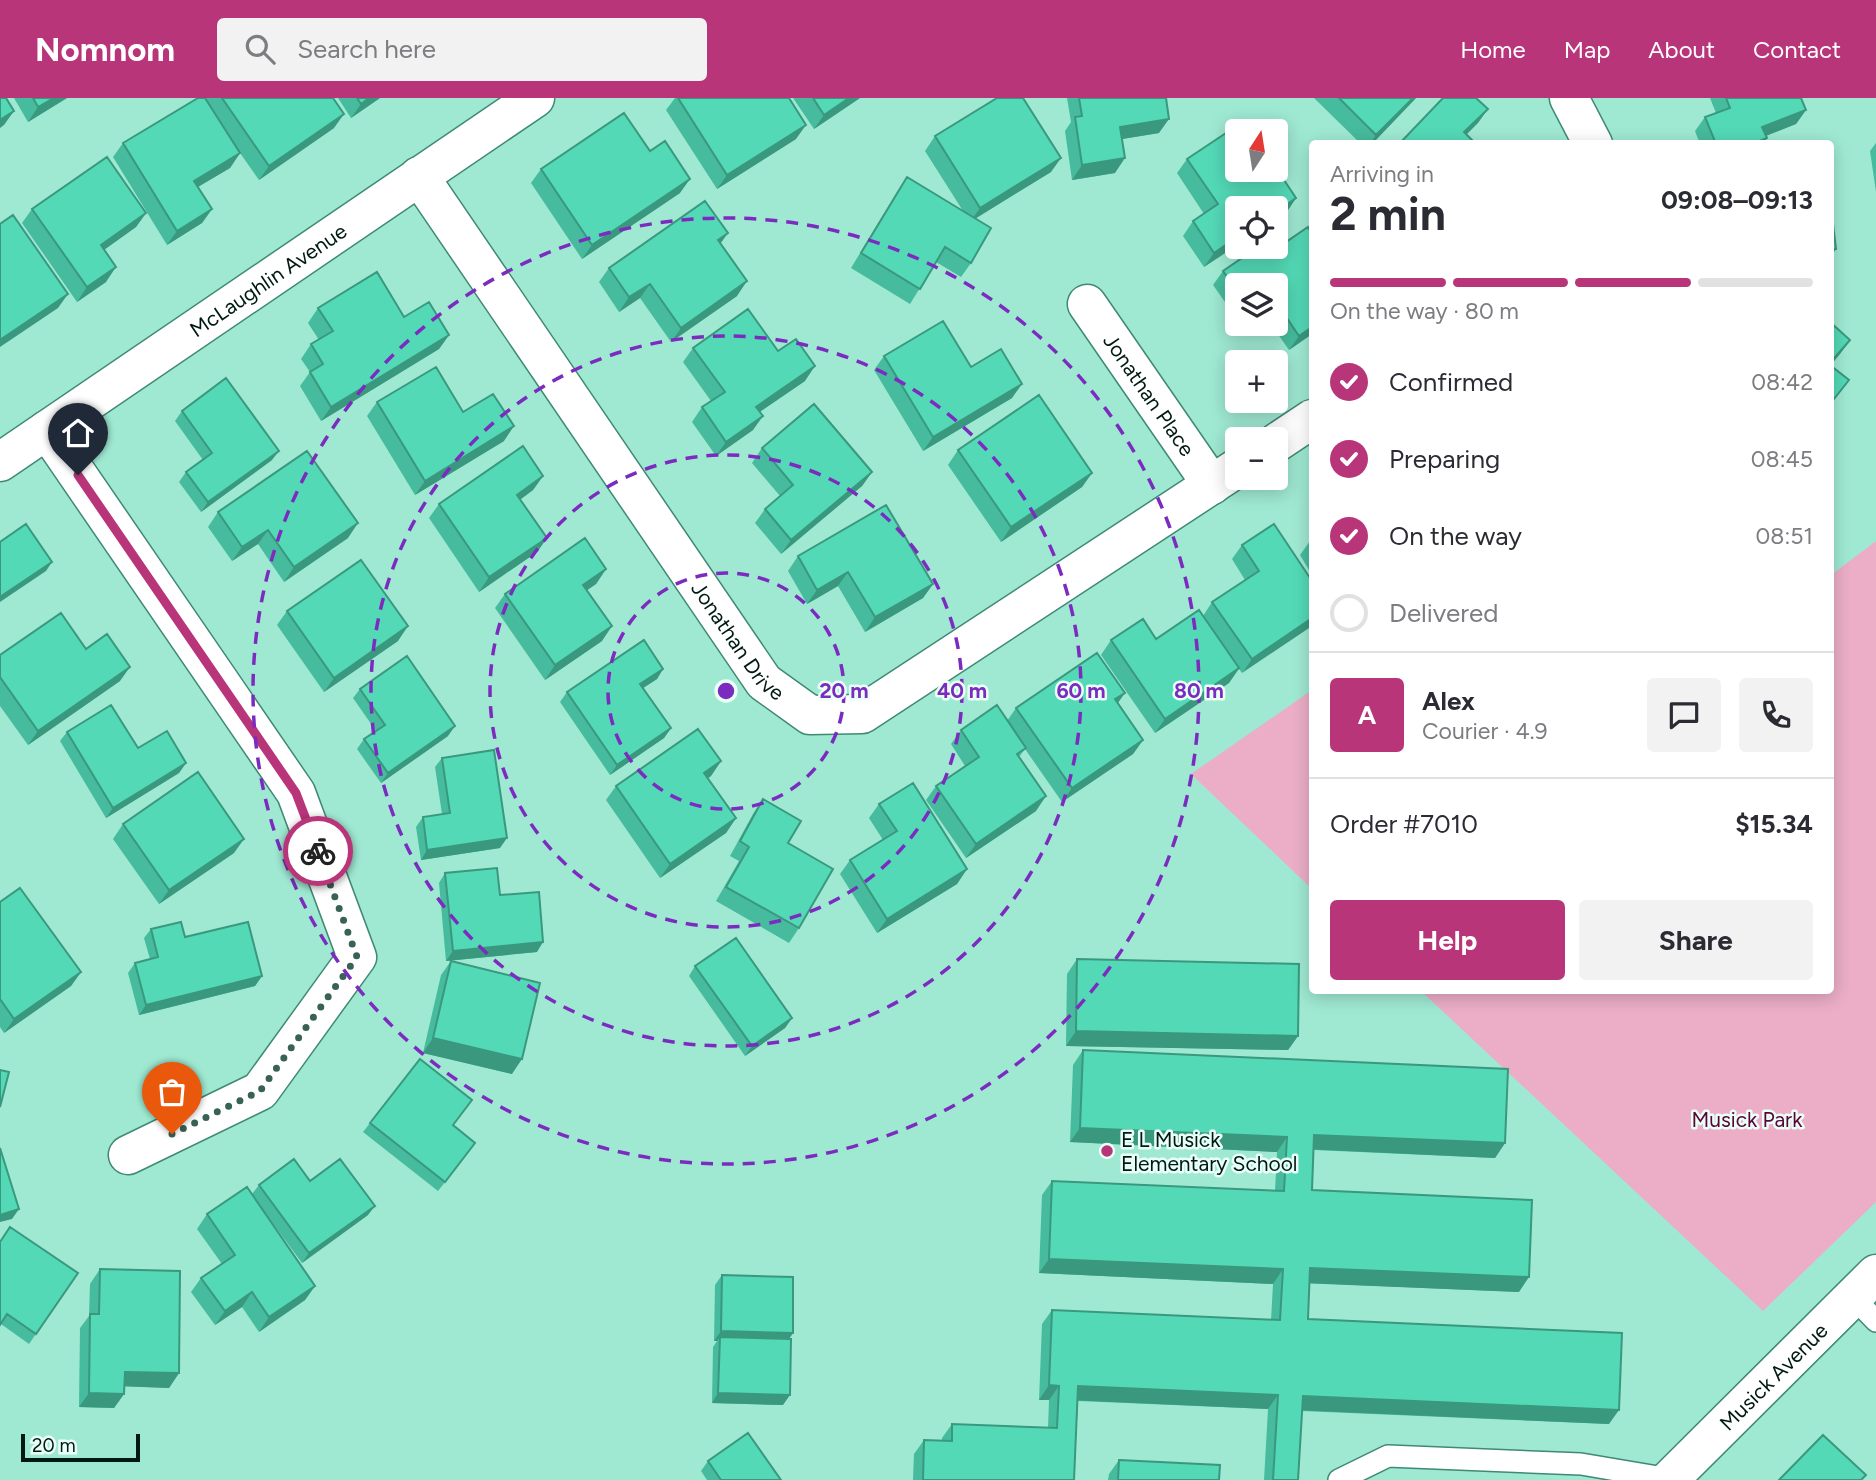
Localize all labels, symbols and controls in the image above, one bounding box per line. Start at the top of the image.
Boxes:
search box [217,18,707,81]
text: Nomnom [35,30,175,69]
icon: search [241,30,279,68]
text: Search here [297,33,436,65]
text: Home [1460,35,1526,64]
text: Map [1564,35,1610,64]
text: About [1648,35,1715,64]
text: Contact [1753,35,1841,64]
north arrow [1225,119,1288,182]
map controls [1225,119,1288,490]
text: Arriving in [1330,160,1434,188]
text: 09:08–09:13 [1661,184,1813,216]
text: 2 min [1330,186,1446,242]
button: locate [1225,196,1288,259]
street label: McLaughlin Avenue [185,218,351,342]
button: layers [1225,273,1288,336]
text: On the way · 80 m [1330,297,1519,325]
street label: Jonathan Place [1099,329,1200,460]
button: + [1225,350,1288,413]
icon: check [1330,363,1368,401]
text: Confirmed [1389,366,1513,398]
text: 08:42 [1751,368,1813,396]
pin [48,403,108,475]
icon: home [59,414,97,452]
button: − [1225,427,1288,490]
icon: check [1330,440,1368,478]
text: Preparing [1389,443,1500,475]
text: 08:45 [1751,445,1813,473]
icon: check [1330,517,1368,555]
text: On the way [1389,520,1522,552]
text: 08:51 [1756,522,1813,550]
street label: Jonathan Drive [687,577,789,705]
text: Delivered [1389,597,1498,629]
text: 20 m [819,678,869,703]
text: 40 m [937,678,987,703]
text: 60 m [1056,678,1106,703]
text: 80 m [1174,678,1224,703]
button: chat [1647,678,1721,752]
button: phone [1739,678,1813,752]
centre of rings [714,679,738,703]
text: Alex [1422,685,1475,717]
text: A [1358,699,1376,731]
text: Courier · 4.9 [1422,717,1548,745]
text: Order #7010 [1330,808,1478,840]
text: $15.34 [1735,808,1813,840]
courier [283,816,353,886]
icon: bike [299,832,337,870]
button: Help [1330,900,1565,980]
button: Share [1579,900,1813,980]
pin [142,1062,202,1134]
icon: bag [153,1073,191,1111]
park label: Musick Park [1692,1107,1803,1132]
place label: E L Musick Elementary School [1121,1127,1297,1176]
marker: E L Musick Elementary School [1099,1143,1115,1159]
street label: Musick Avenue [1714,1317,1832,1435]
scale bar [21,1431,140,1463]
text: 20 m [32,1434,76,1457]

